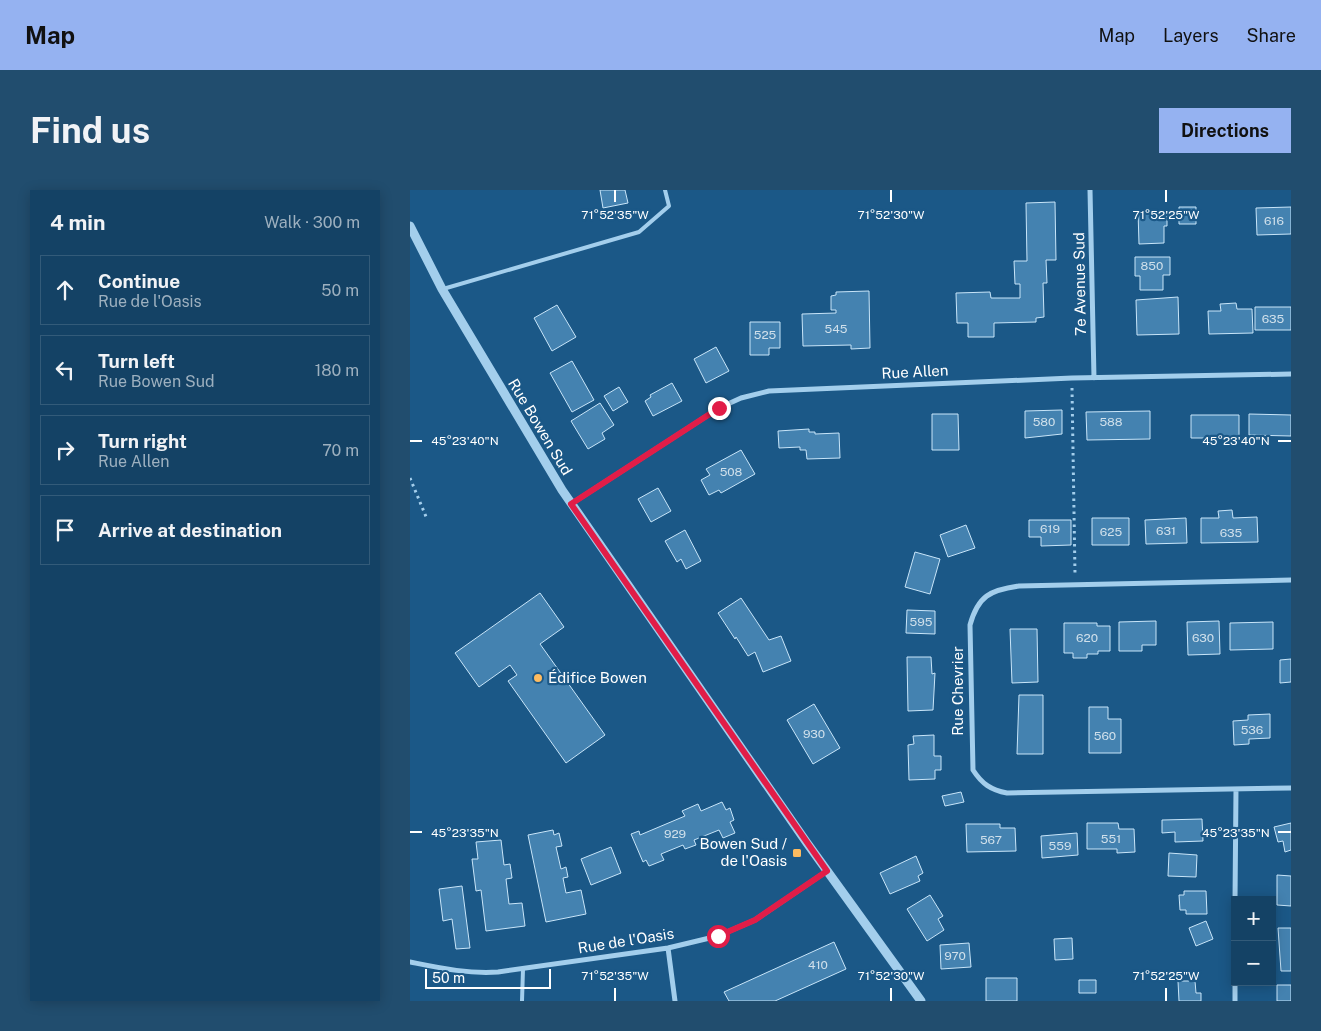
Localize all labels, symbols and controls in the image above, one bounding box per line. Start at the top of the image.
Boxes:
text: Map [25,21,75,49]
text: Map [1099,25,1135,46]
text: Layers [1163,25,1219,46]
text: Share [1247,25,1296,46]
button: Directions [1159,108,1291,153]
text: Find us [30,110,150,151]
text: 71°52'35"W [581,208,649,222]
text: 71°52'30"W [857,208,925,222]
text: 71°52'25"W [1132,208,1200,222]
text: 4 min [50,210,105,235]
text: Walk · 300 m [264,213,360,232]
house number: 616 [1264,214,1284,228]
street label: 7e Avenue Sud [1070,232,1089,336]
house number: 850 [1141,259,1163,273]
text: Continue [98,270,180,292]
icon: ahead [51,276,79,304]
text: 50 m [321,281,359,300]
text: Rue de l'Oasis [98,292,202,311]
house number: 635 [1262,312,1285,326]
house number: 545 [825,322,848,336]
house number: 525 [754,328,777,342]
text: Turn left [98,350,175,372]
icon: left [51,356,79,384]
text: 180 m [315,361,359,380]
street label: Rue Allen [881,361,949,382]
text: Rue Bowen Sud [98,372,215,391]
street label: Rue Bowen Sud [505,376,576,478]
route end [708,397,731,420]
house number: 580 [1033,415,1055,429]
house number: 588 [1099,415,1123,429]
text: Turn right [98,430,187,452]
text: 45°23'40"N [431,434,499,448]
text: 45°23'40"N [1202,434,1270,448]
icon: right [51,436,79,464]
text: 70 m [322,441,359,460]
text: Rue Allen [98,452,170,471]
house number: 508 [720,465,743,479]
icon: arrive [51,516,79,544]
text: Arrive at destination [98,519,282,541]
house number: 619 [1040,522,1060,536]
house number: 631 [1156,524,1176,538]
house number: 625 [1100,525,1122,539]
house number: 635 [1220,526,1243,540]
house number: 595 [910,615,933,629]
house number: 620 [1076,631,1098,645]
house number: 630 [1192,631,1214,645]
street label: Rue Chevrier [949,646,966,736]
place label: Édifice Bowen [548,669,647,686]
marker: Édifice Bowen [532,672,544,684]
house number: 536 [1241,723,1263,737]
house number: 930 [803,727,825,741]
house number: 560 [1094,729,1116,743]
text: 45°23'35"N [431,826,499,840]
text: 45°23'35"N [1202,826,1270,840]
house number: 929 [664,827,686,841]
house number: 551 [1101,832,1121,846]
house number: 567 [980,833,1002,847]
place label: Bowen Sud / de l'Oasis [700,835,788,869]
house number: 559 [1049,839,1071,853]
marker: Bowen Sud / de l'Oasis [791,847,803,859]
map controls [1231,896,1276,986]
button: + [1231,896,1276,941]
street label: Rue de l'Oasis [577,925,675,956]
route start [707,925,730,948]
button: − [1231,941,1276,986]
house number: 970 [944,949,966,963]
house number: 410 [808,958,828,972]
scale bar [425,966,551,989]
text: 71°52'35"W [581,969,649,983]
text: 71°52'30"W [857,969,925,983]
text: 71°52'25"W [1132,969,1200,983]
text: 50 m [432,970,465,986]

